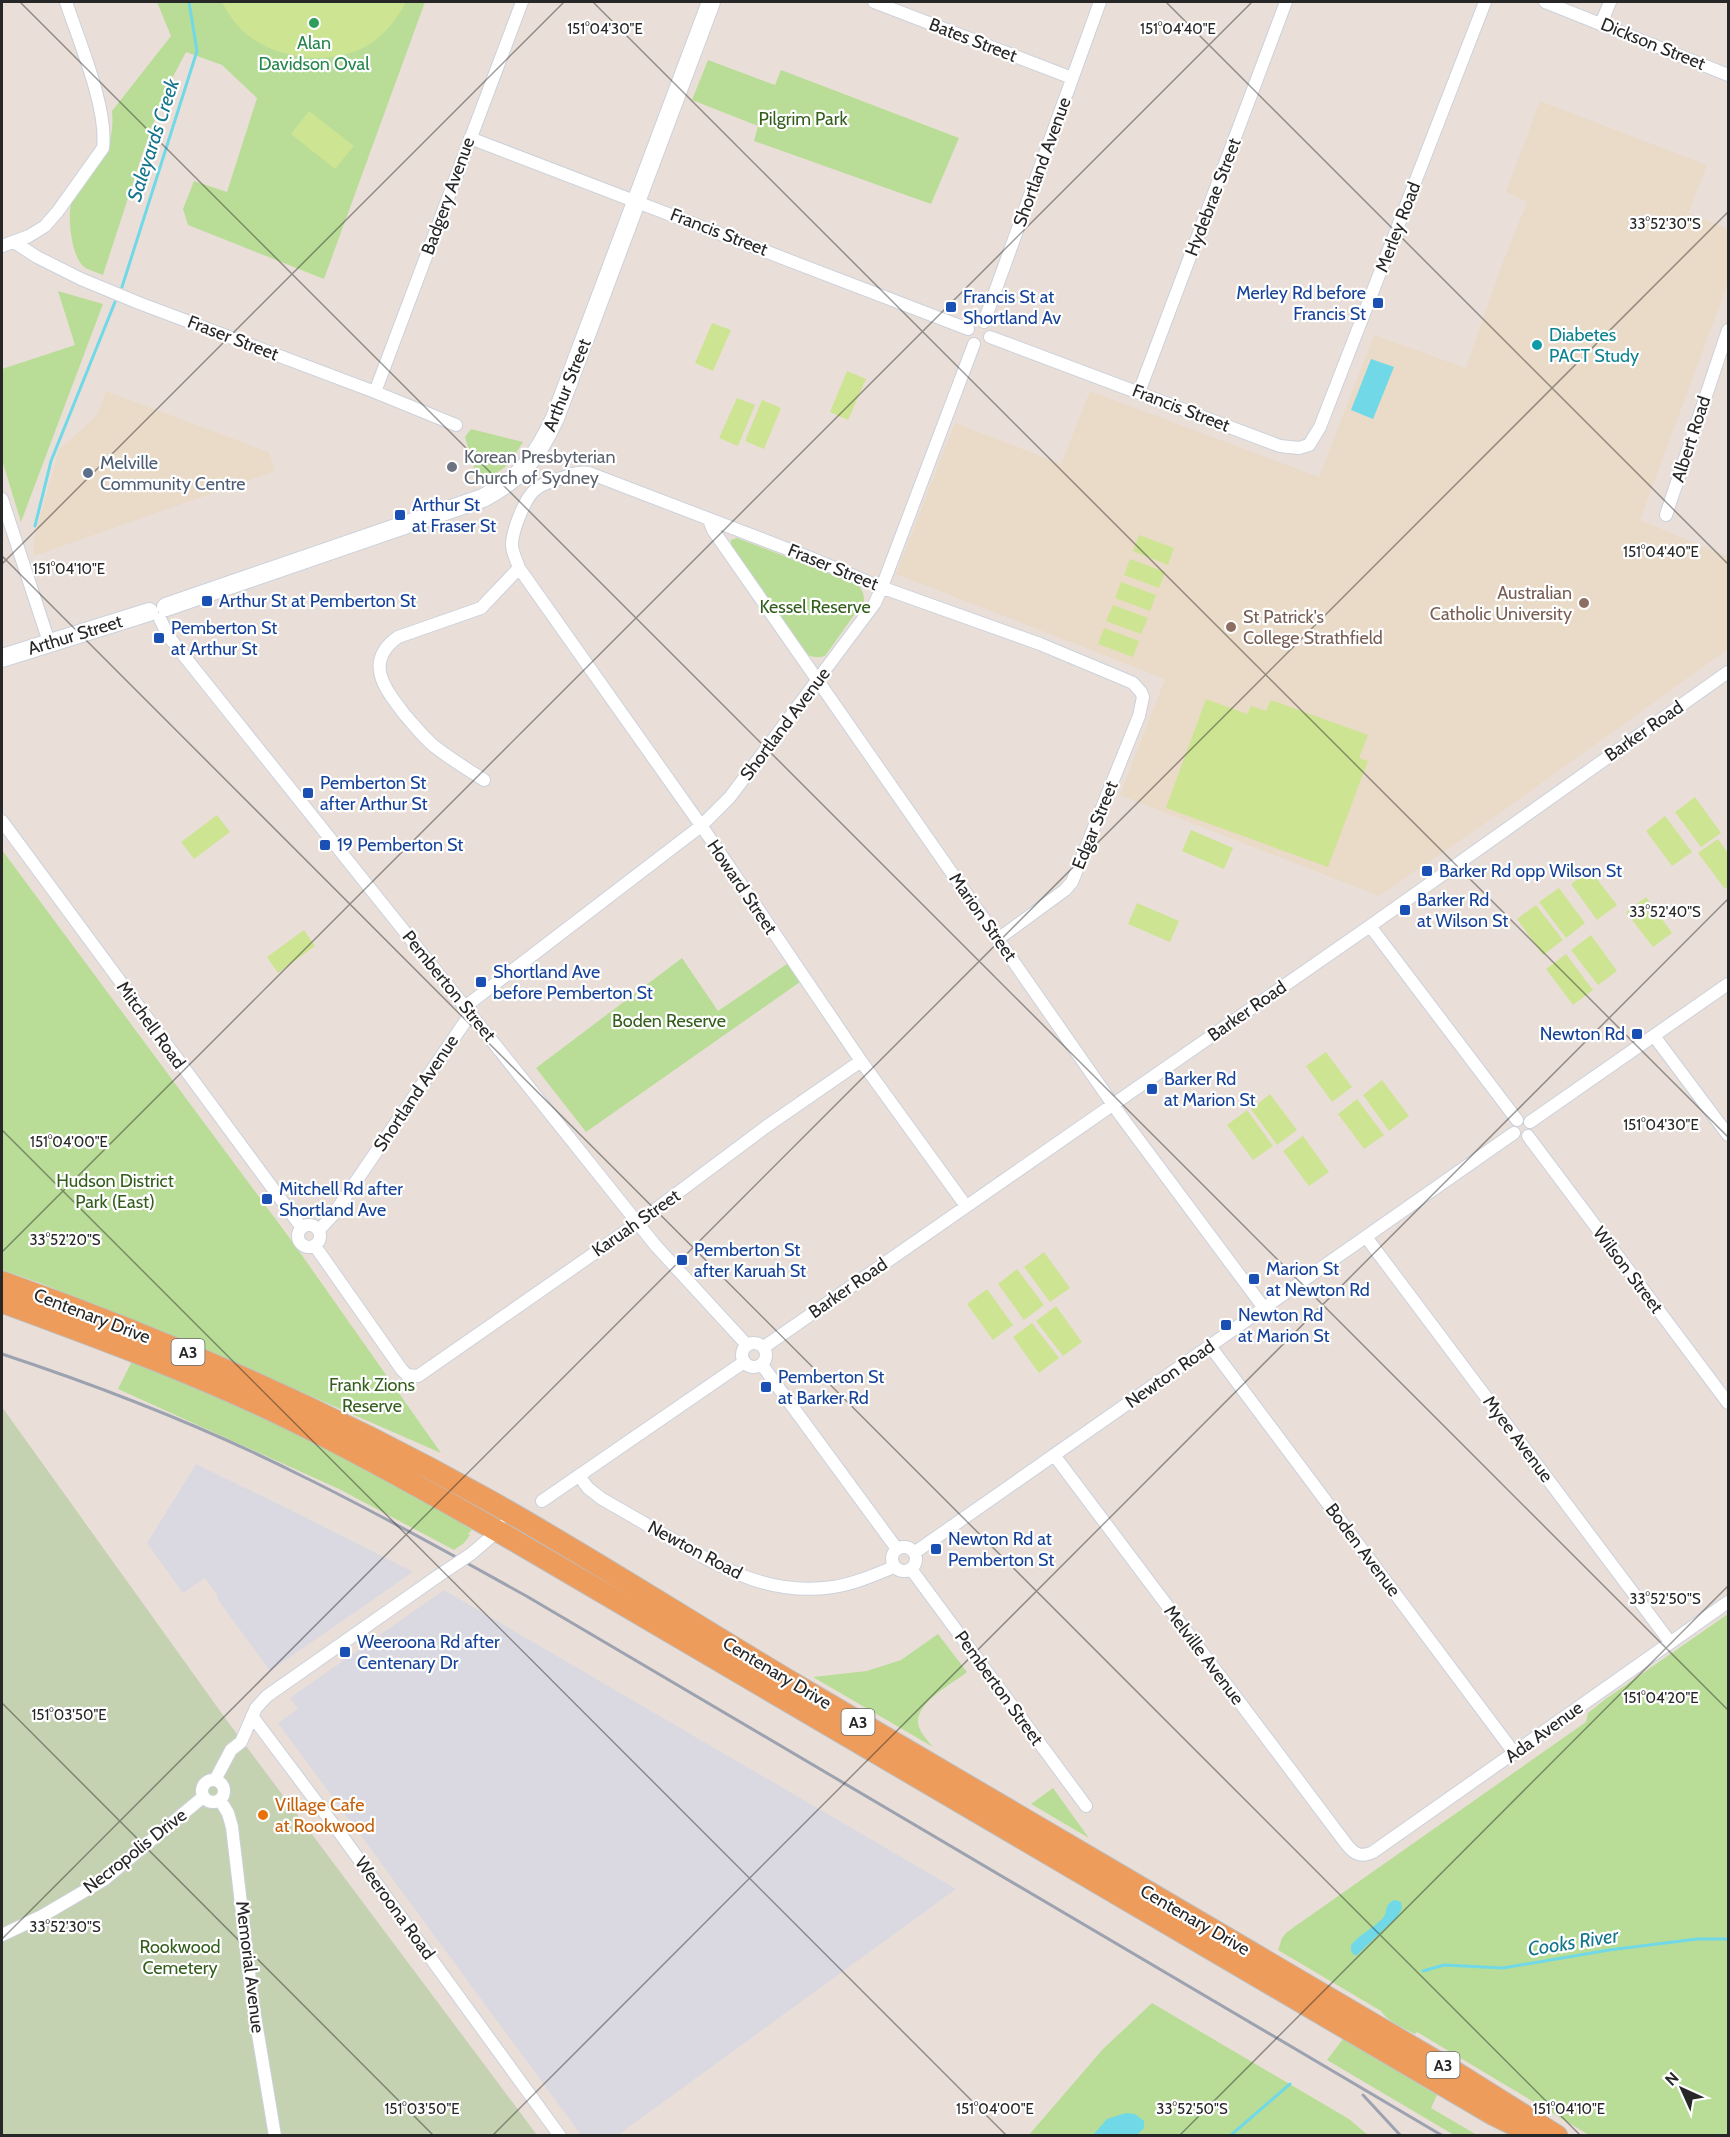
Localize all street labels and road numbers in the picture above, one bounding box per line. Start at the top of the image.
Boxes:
street label: Bates Street [926,13,1020,67]
street label: Dickson Street [1598,13,1708,75]
street label: Shortland Avenue [1008,94,1076,230]
street label: Badgery Avenue [417,134,479,258]
street label: Hydebrae Street [1180,135,1246,259]
street label: Merley Road [1371,179,1425,275]
street label: Francis Street [667,203,771,261]
street label: Fraser Street [184,311,282,365]
street label: Arthur Street [538,335,596,435]
street label: Francis Street [1129,379,1233,437]
street label: Albert Road [1667,393,1715,485]
street label: Fraser Street [785,539,881,595]
street label: Arthur Street [25,610,125,660]
street label: Shortland Avenue [735,663,835,785]
street label: Barker Road [1601,696,1687,766]
street label: Edgar Street [1067,778,1123,872]
street label: Howard Street [702,835,782,939]
street label: Marion Street [944,869,1022,965]
street label: Pemberton Street [398,926,500,1046]
street label: Barker Road [1204,976,1290,1046]
street label: Mitchell Road [112,977,190,1073]
street label: Shortland Avenue [369,1031,463,1155]
street label: Karuah Street [588,1185,684,1261]
street label: Wilson Street [1588,1222,1668,1318]
street label: Barker Road [805,1253,891,1323]
street label: Centenary Drive [31,1284,153,1348]
street label: Newton Road [1121,1335,1219,1413]
road number: A3 [172,1339,204,1365]
street label: Myee Avenue [1478,1391,1558,1487]
street label: Boden Avenue [1321,1499,1405,1601]
street label: Newton Road [644,1516,746,1584]
street label: Melville Avenue [1159,1601,1249,1709]
street label: Pemberton Street [950,1626,1048,1750]
street label: Centenary Drive [719,1632,835,1714]
street label: Ada Avenue [1501,1696,1587,1768]
road number: A3 [842,1709,874,1735]
street label: Necropolis Drive [79,1804,191,1898]
street label: Weeroona Road [350,1852,440,1964]
street label: Centenary Drive [1136,1880,1254,1960]
street label: Memorial Avenue [231,1900,269,2034]
road number: A3 [1426,2052,1460,2078]

